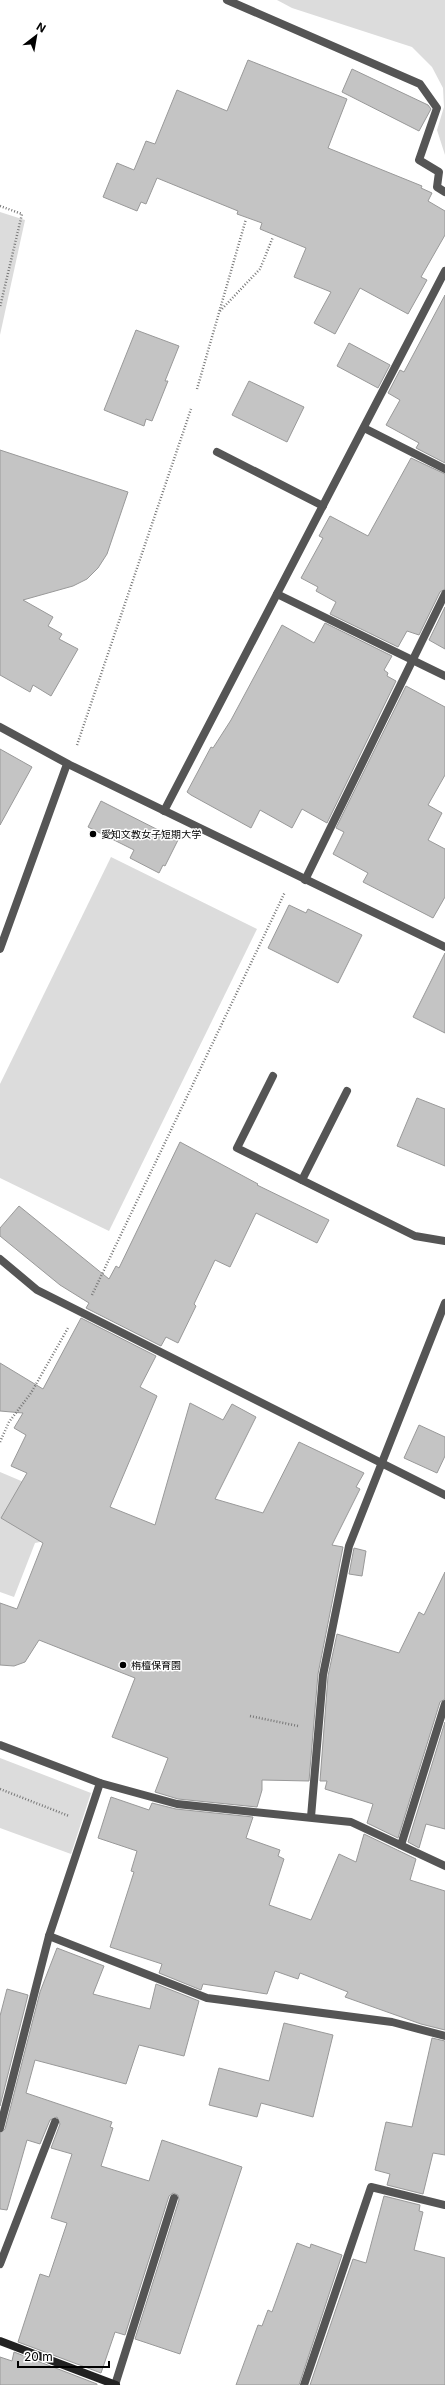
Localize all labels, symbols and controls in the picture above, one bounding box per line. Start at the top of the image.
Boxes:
north arrow [16,16,56,56]
text: N [34,19,48,36]
place label: 愛知文教女子短期大学 [101,828,201,840]
marker: 愛知文教女子短期大学 [88,829,98,839]
place label: 栴檀保育園 [131,1659,181,1671]
marker: 栴檀保育園 [118,1660,128,1670]
scale bar [18,2343,109,2369]
text: 20 m [24,2349,53,2364]

